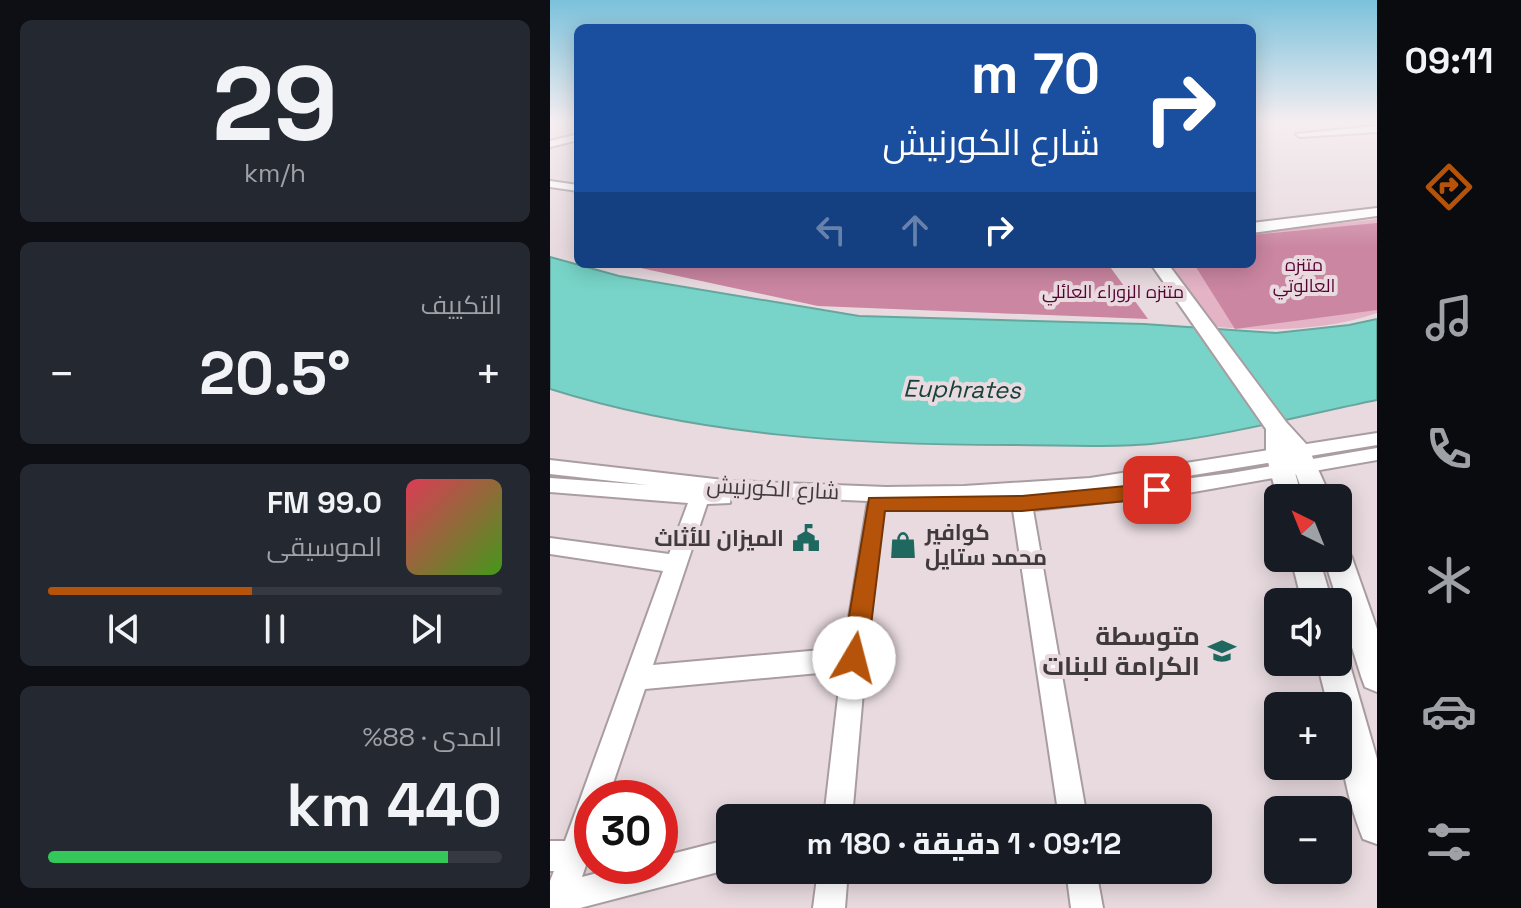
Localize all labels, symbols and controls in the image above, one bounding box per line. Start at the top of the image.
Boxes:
text: 29 [212,38,338,170]
text: 70 m [971,38,1100,109]
text: 09:11 [1405,38,1493,84]
icon: right [1128,56,1232,160]
text: شارع الكورنيش [882,120,1100,166]
text: km/h [244,156,306,190]
icon: directions [1421,159,1477,215]
icon: left [809,208,853,252]
icon: ahead [893,208,937,252]
icon: right [977,208,1021,252]
park label: متنزه العالوتي [1273,253,1335,300]
park label: متنزه الزوراء العائلي [1042,280,1184,306]
text: التكييف [420,288,502,322]
icon: music [1421,290,1477,346]
text: 20.5° [199,335,351,412]
text: − [48,346,75,402]
text: + [475,346,502,402]
water label: Euphrates [903,372,1022,406]
icon: phone [1421,421,1477,477]
pin [1123,456,1191,524]
icon: arrive [1135,468,1179,512]
street label: شارع الكورنيش [706,471,840,506]
text: 99.0 FM [267,483,382,522]
north arrow [1264,484,1352,572]
map controls [1264,484,1352,884]
place label: كوافير محمد ستايل [924,518,1047,571]
public building icon: الميزان للأثاث [791,523,821,553]
place label: الميزان للأثاث [654,524,784,552]
text: الموسيقى [267,530,382,564]
shop icon: كوافير محمد ستايل [888,530,918,560]
icon: climate [1421,552,1477,608]
button: sound [1264,588,1352,676]
icon: previous [102,607,146,651]
icon: pause [253,607,297,651]
icon: next [404,607,448,651]
position arrow [812,616,896,700]
place label: متوسطة الكرامة للبنات [1042,619,1200,683]
school or university icon: متوسطة الكرامة للبنات [1207,636,1237,666]
icon: car [1421,683,1477,739]
button: + [1264,692,1352,780]
text: المدى · 88% [362,720,502,754]
text: 440 km [286,767,502,844]
speed limit sign: 30 [574,780,678,884]
button: − [1264,796,1352,884]
icon: filters [1421,814,1477,870]
text: 09:12 · 1 دقيقة · 180 m [807,824,1121,863]

